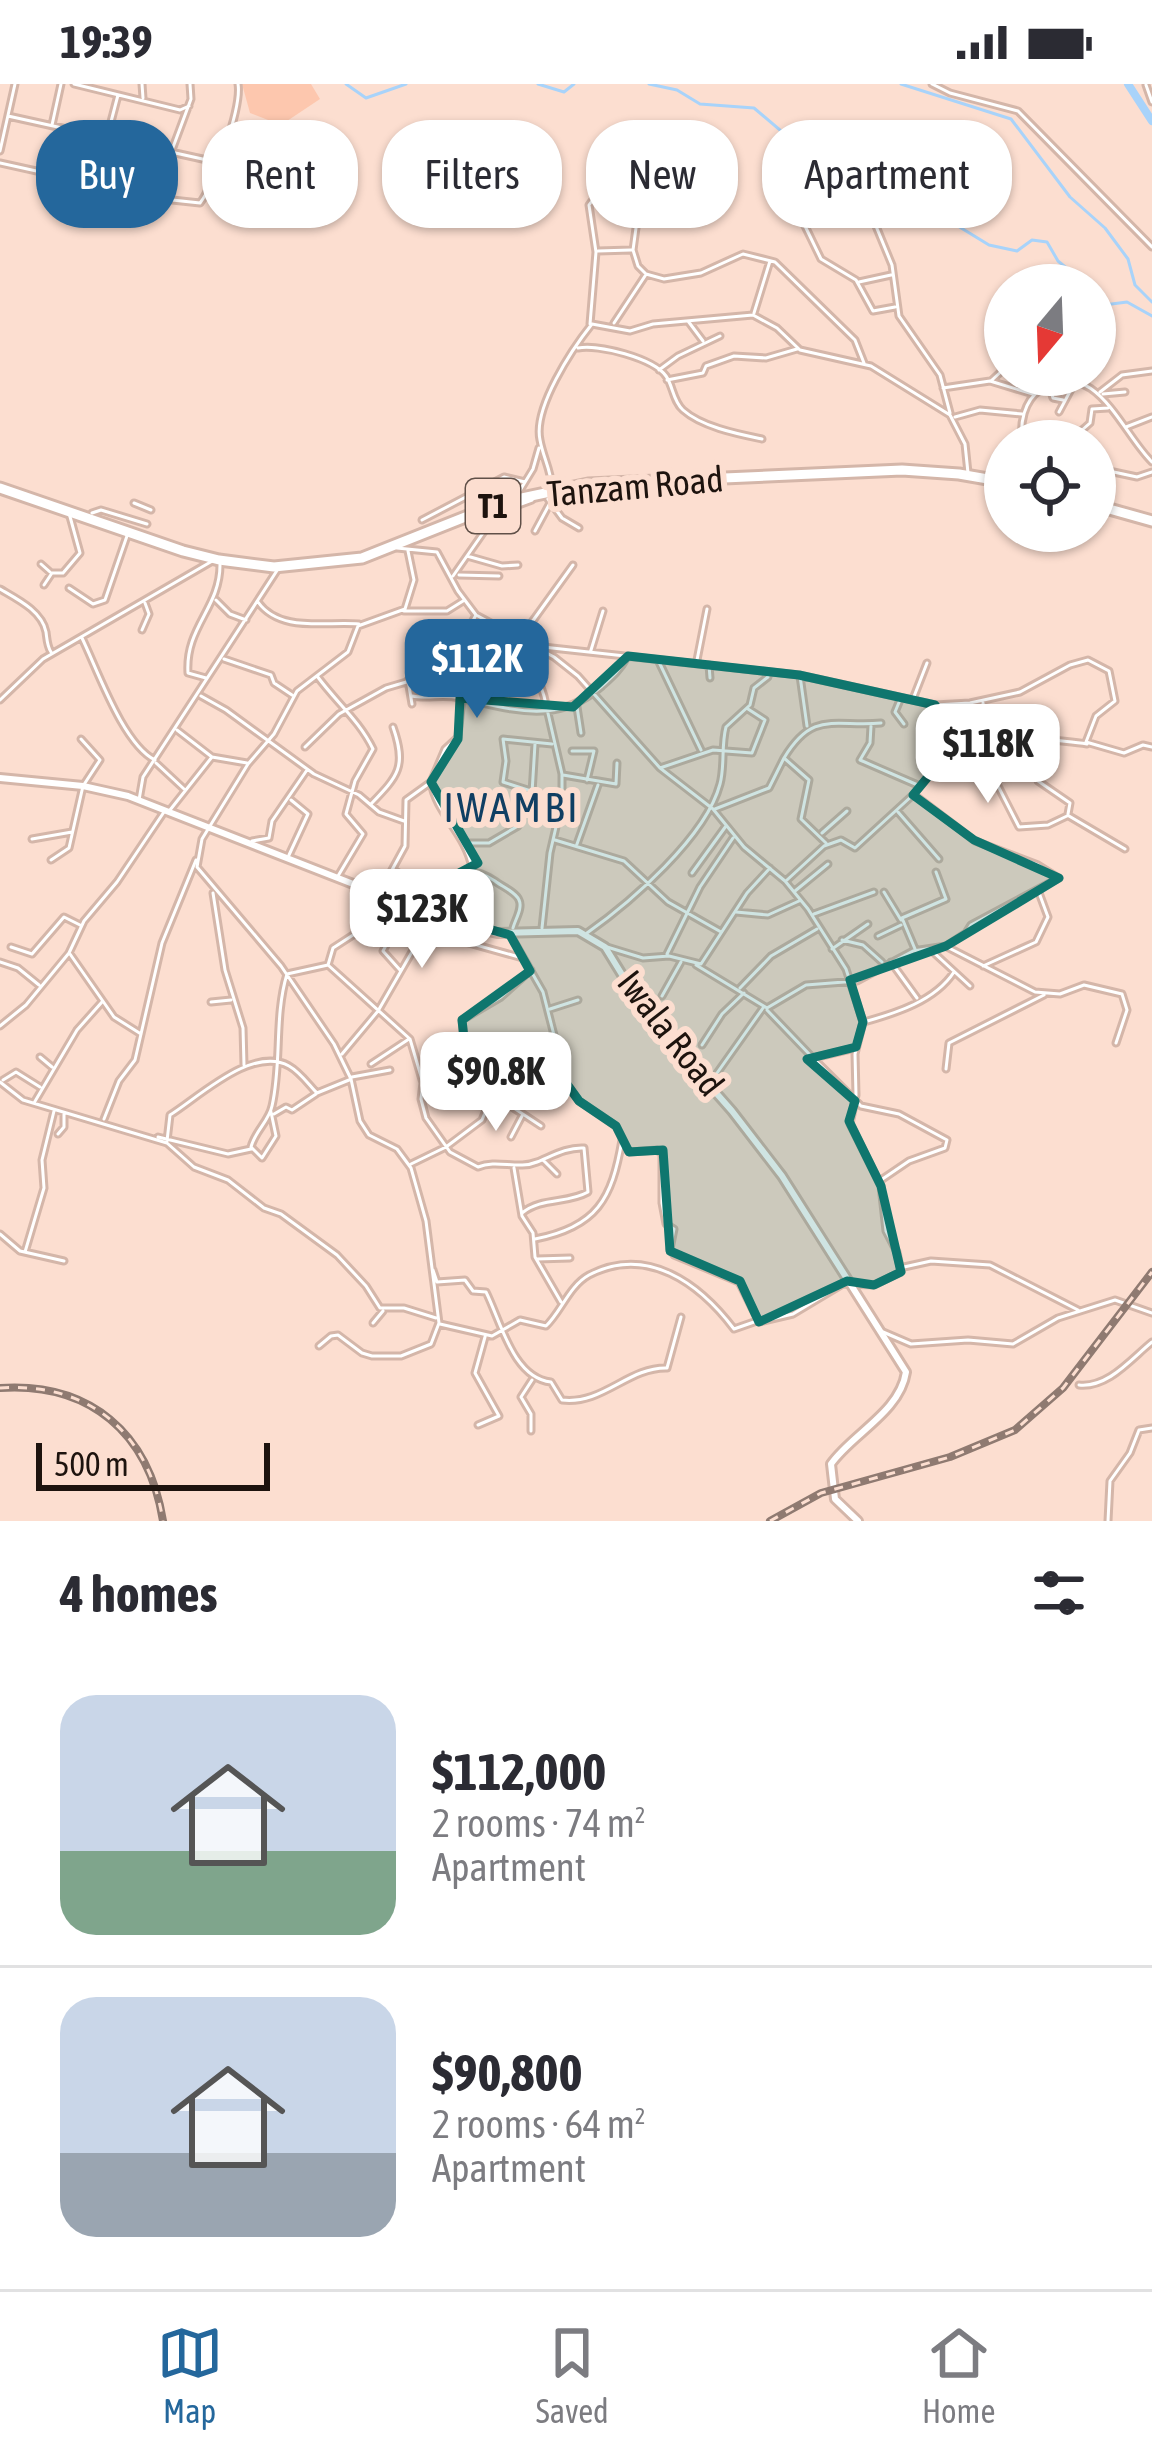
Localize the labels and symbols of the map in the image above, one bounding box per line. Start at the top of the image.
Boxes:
north arrow [984,264,1116,396]
street label: Tanzam Road [545,457,725,515]
road number: T1 [466,479,520,533]
pin: $112K [393,619,561,721]
pin: $118K [904,704,1072,806]
district label: IWAMBI [443,783,581,831]
pin: $123K [338,869,506,971]
street label: Iwala Road [609,962,733,1104]
pin: $90.8K [398,1032,594,1134]
scale bar [36,1437,270,1490]

